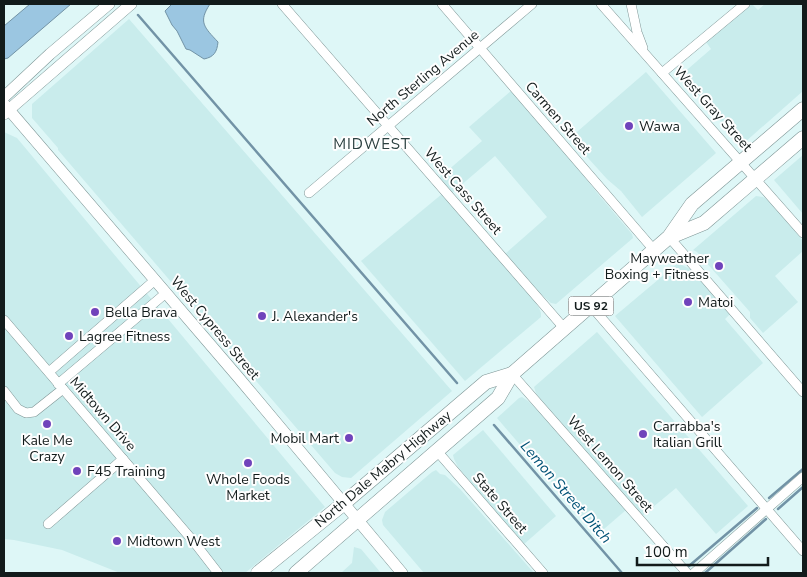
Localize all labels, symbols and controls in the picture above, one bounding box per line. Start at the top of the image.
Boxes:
street label: North Sterling Avenue [363,26,483,130]
street label: West Gray Street [670,62,756,156]
street label: Carmen Street [521,77,595,159]
place label: Wawa [639,117,680,136]
marker: Wawa [623,120,635,132]
district label: MIDWEST [333,134,411,154]
street label: West Cass Street [420,144,506,238]
place label: Mayweather Boxing + Fitness [605,249,709,284]
marker: Mayweather Boxing + Fitness [713,260,725,272]
street label: West Cypress Street [166,272,264,384]
place label: Matoi [698,293,733,312]
road number: US 92 [568,296,614,316]
marker: Matoi [682,296,694,308]
place label: Bella Brava [105,303,177,322]
marker: Bella Brava [89,306,101,318]
place label: J. Alexander's [271,307,358,326]
marker: J. Alexander's [256,310,268,322]
place label: Lagree Fitness [79,327,171,346]
marker: Lagree Fitness [63,330,75,342]
street label: Midtown Drive [66,373,140,455]
street label: North Dale Mabry Highway [311,406,456,532]
street label: West Lemon Street [563,412,657,516]
place label: Carrabba's Italian Grill [653,417,723,452]
marker: Kale Me Crazy [41,418,53,430]
marker: Carrabba's Italian Grill [637,428,649,440]
place label: Mobil Mart [270,429,339,448]
place label: Kale Me Crazy [22,431,72,466]
marker: Mobil Mart [343,432,355,444]
water label: Lemon Street Ditch [516,437,616,547]
marker: Whole Foods Market [242,457,254,469]
place label: F45 Training [87,462,165,481]
marker: F45 Training [71,465,83,477]
street label: State Street [468,468,532,538]
place label: Whole Foods Market [206,470,290,505]
place label: Midtown West [127,532,220,551]
scale bar [637,534,768,566]
marker: Midtown West [111,535,123,547]
text: 100 m [644,542,688,562]

